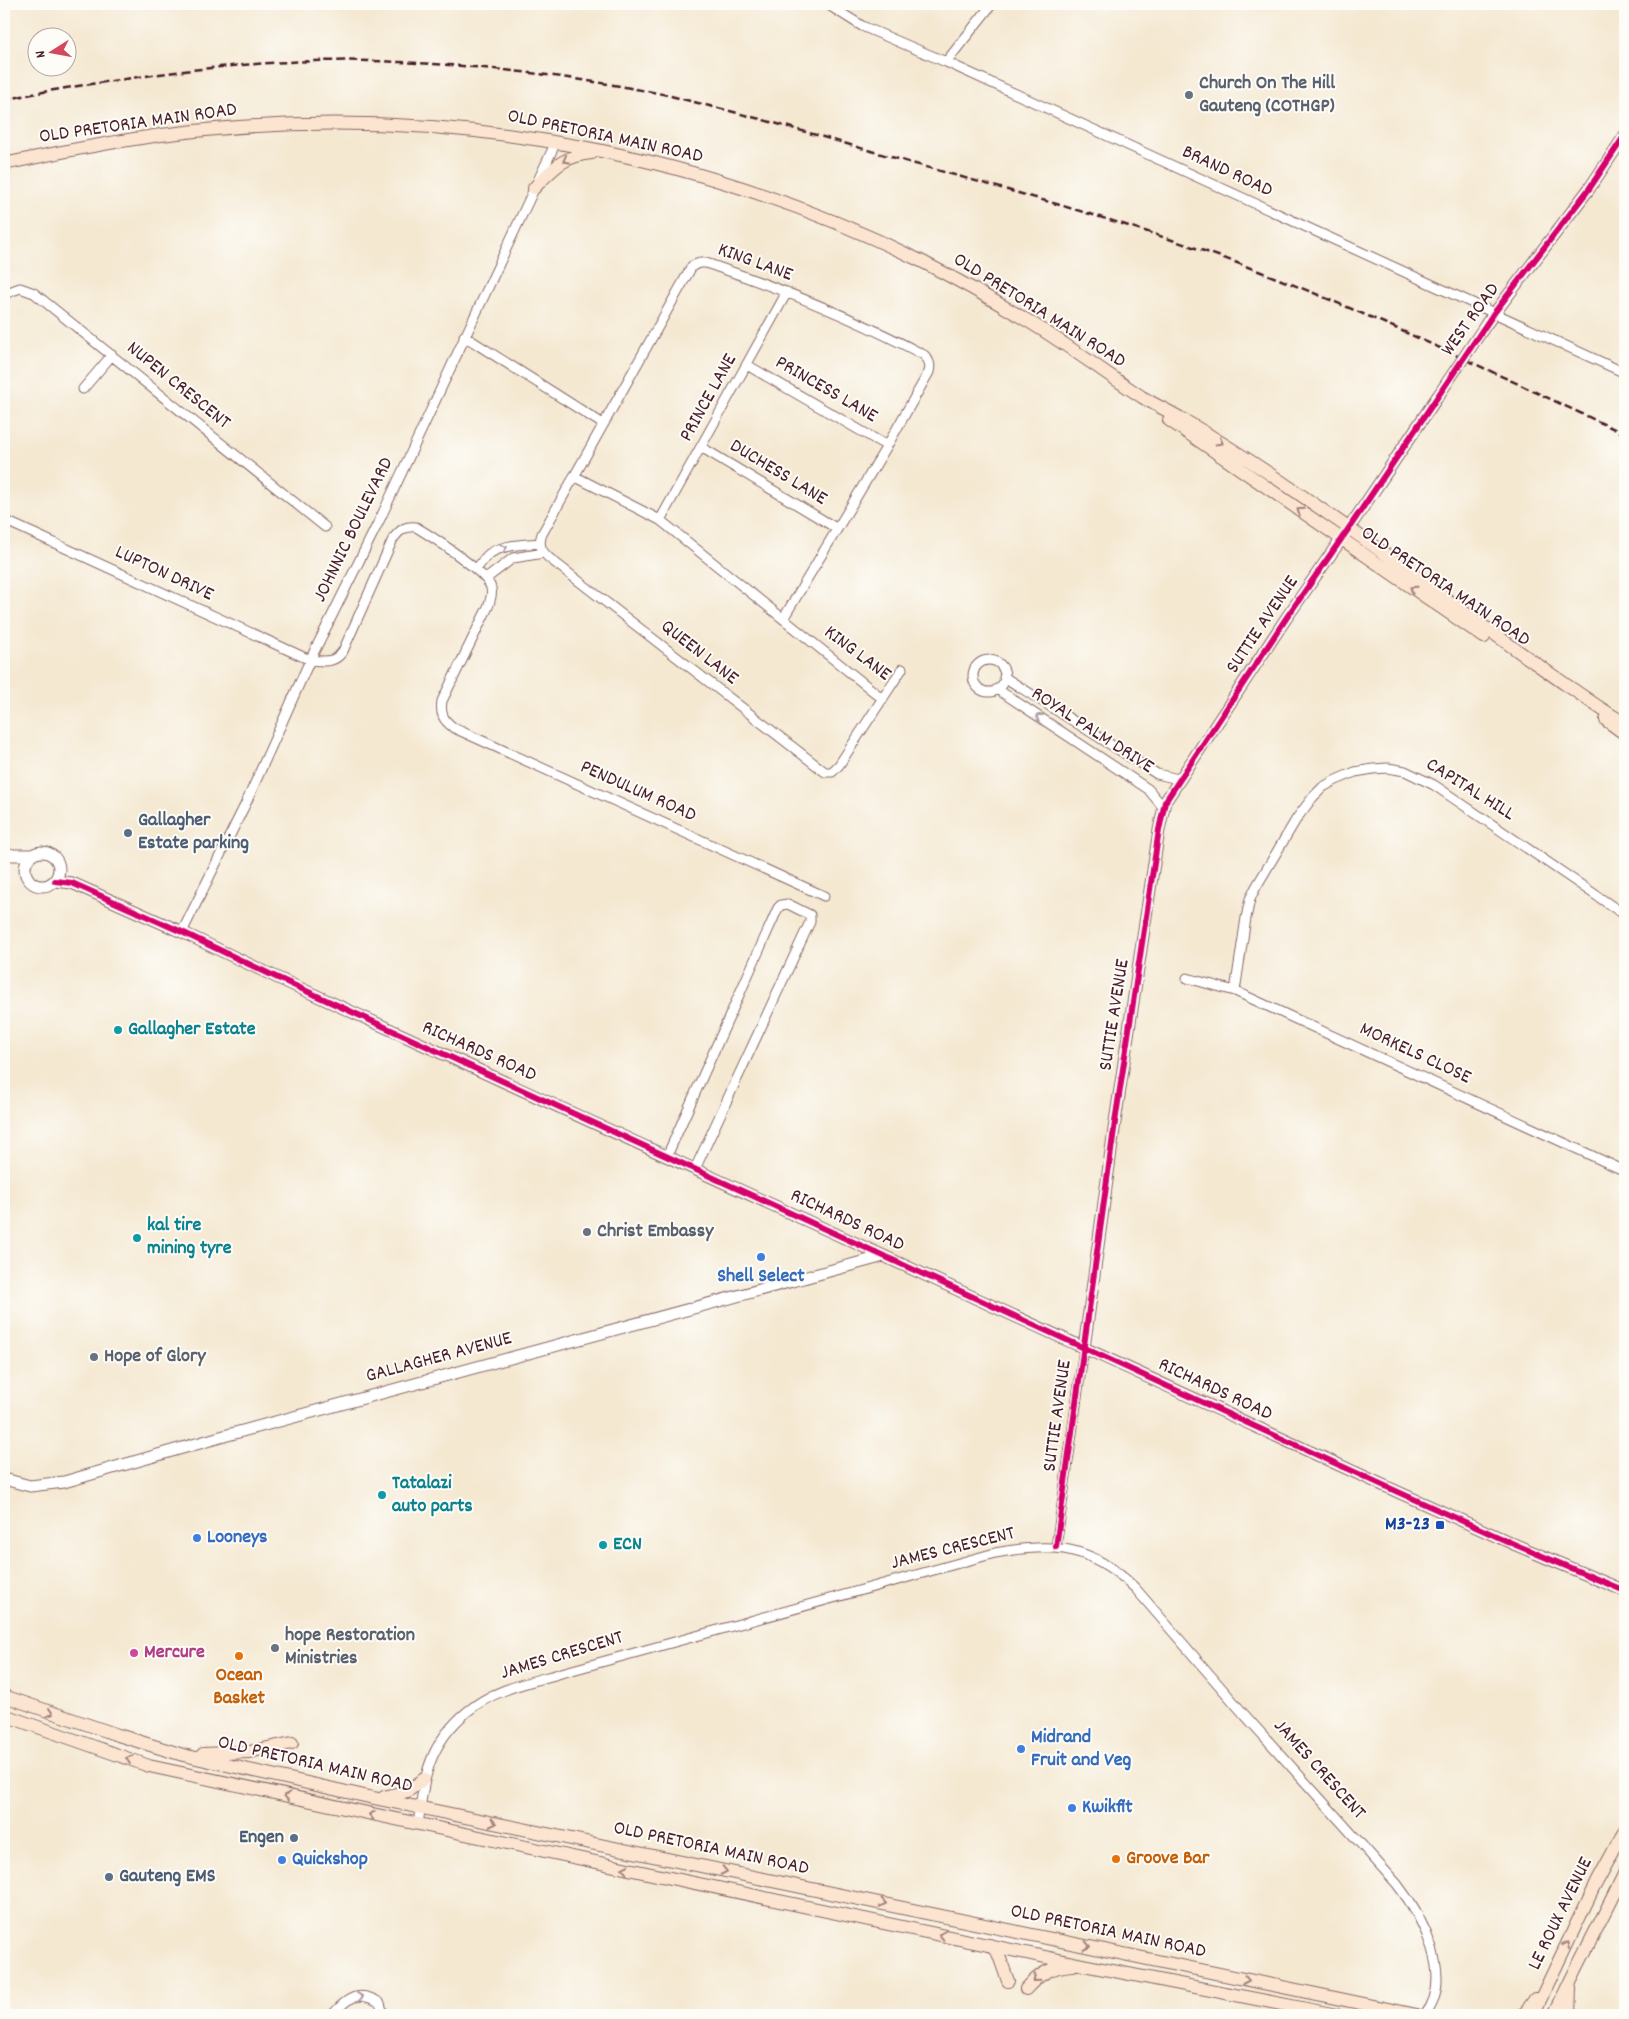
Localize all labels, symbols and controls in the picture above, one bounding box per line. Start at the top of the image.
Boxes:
north arrow [28,28,78,78]
text: N [31,49,52,59]
place label: Church On The Hill Gauteng (COTHGP) [1199,70,1335,121]
marker: Church On The Hill Gauteng (COTHGP) [1183,89,1195,101]
street label: OLD PRETORIA MAIN ROAD [37,96,239,152]
street label: OLD PRETORIA MAIN ROAD [505,103,705,171]
street label: BRAND ROAD [1177,139,1277,205]
one-way arrow [562,154,571,164]
street label: KING LANE [714,236,796,290]
street label: OLD PRETORIA MAIN ROAD [947,246,1131,376]
street label: WEST ROAD [1435,278,1507,362]
street label: NUPEN CRESCENT [120,335,236,437]
street label: PRINCE LANE [673,349,745,447]
street label: PRINCESS LANE [770,349,882,431]
street label: DUCHESS LANE [724,433,832,513]
one-way arrow [1214,435,1223,445]
street label: JOHNNIC BOULEVARD [307,453,401,607]
one-way arrow [1297,508,1306,517]
street label: OLD PRETORIA MAIN ROAD [1355,520,1535,654]
street label: LUPTON DRIVE [110,539,218,609]
one-way arrow [500,544,508,554]
street label: SUTTIE AVENUE [1220,571,1306,679]
one-way arrow [1409,586,1419,595]
street label: QUEEN LANE [654,614,744,692]
street label: KING LANE [817,619,897,689]
street label: ROYAL PALM DRIVE [1025,681,1159,781]
one-way arrow [1035,714,1045,723]
street label: CAPITAL HILL [1420,751,1520,829]
street label: PENDULUM ROAD [575,754,701,830]
place label: Gallagher Estate parking [138,807,249,858]
marker: Gallagher Estate parking [122,827,134,839]
street label: SUTTIE AVENUE [1092,957,1138,1073]
street label: RICHARDS ROAD [417,1014,541,1090]
place label: Gallagher Estate [128,1016,256,1044]
street label: MORKELS CLOSE [1355,1016,1475,1092]
marker: Gallagher Estate [112,1024,124,1036]
street label: RICHARDS ROAD [785,1182,909,1260]
place label: kal tire mining tyre [147,1212,232,1263]
place label: Christ Embassy [597,1218,714,1246]
marker: Christ Embassy [581,1226,593,1238]
marker: kal tire mining tyre [131,1232,143,1244]
marker: Shell Select [755,1251,767,1263]
place label: Shell Select [717,1263,805,1291]
street label: GALLAGHER AVENUE [363,1325,515,1391]
place label: Hope of Glory [104,1343,206,1371]
marker: Hope of Glory [88,1351,100,1363]
street label: RICHARDS ROAD [1153,1351,1277,1429]
street label: SUTTIE AVENUE [1036,1358,1080,1474]
place label: Tatalazi auto parts [392,1470,473,1521]
marker: Tatalazi auto parts [376,1489,388,1501]
place label: M3-23 [1385,1511,1430,1539]
marker: M3-23 [1434,1519,1446,1531]
street label: JAMES CRESCENT [888,1520,1018,1578]
place label: Looneys [207,1524,268,1552]
place label: ECN [613,1531,642,1559]
marker: Looneys [191,1532,203,1544]
marker: ECN [597,1539,609,1551]
place label: hope Restoration Ministries [285,1622,415,1673]
street label: JAMES CRESCENT [497,1624,627,1688]
place label: Mercure [144,1639,205,1667]
marker: hope Restoration Ministries [269,1642,281,1654]
marker: Mercure [128,1647,140,1659]
marker: Ocean Basket [233,1650,245,1662]
place label: Ocean Basket [213,1662,265,1713]
one-way arrow [45,1707,53,1717]
street label: JAMES CRESCENT [1266,1714,1372,1826]
place label: Midrand Fruit and Veg [1031,1724,1132,1775]
street label: OLD PRETORIA MAIN ROAD [215,1729,415,1801]
marker: Midrand Fruit and Veg [1015,1743,1027,1755]
one-way arrow [125,1755,133,1765]
one-way arrow [282,1791,291,1802]
place label: Kwikfit [1082,1794,1133,1822]
marker: Kwikfit [1066,1802,1078,1814]
one-way arrow [368,1810,377,1821]
street label: OLD PRETORIA MAIN ROAD [611,1815,811,1883]
one-way arrow [488,1817,497,1828]
place label: Engen [239,1824,284,1852]
marker: Engen [288,1832,300,1844]
place label: Groove Bar [1126,1845,1210,1873]
place label: Quickshop [292,1846,368,1874]
marker: Groove Bar [1110,1853,1122,1865]
street label: LE ROUX AVENUE [1522,1853,1600,1975]
marker: Quickshop [276,1854,288,1866]
place label: Gauteng EMS [119,1863,216,1891]
one-way arrow [620,1864,629,1874]
one-way arrow [720,1865,728,1875]
marker: Gauteng EMS [103,1871,115,1883]
one-way arrow [879,1897,888,1908]
street label: OLD PRETORIA MAIN ROAD [1008,1898,1208,1966]
one-way arrow [938,1930,947,1940]
one-way arrow [1082,1941,1091,1951]
one-way arrow [1560,1941,1570,1950]
one-way arrow [1033,1973,1042,1982]
one-way arrow [1241,1974,1250,1984]
one-way arrow [356,1992,364,2003]

